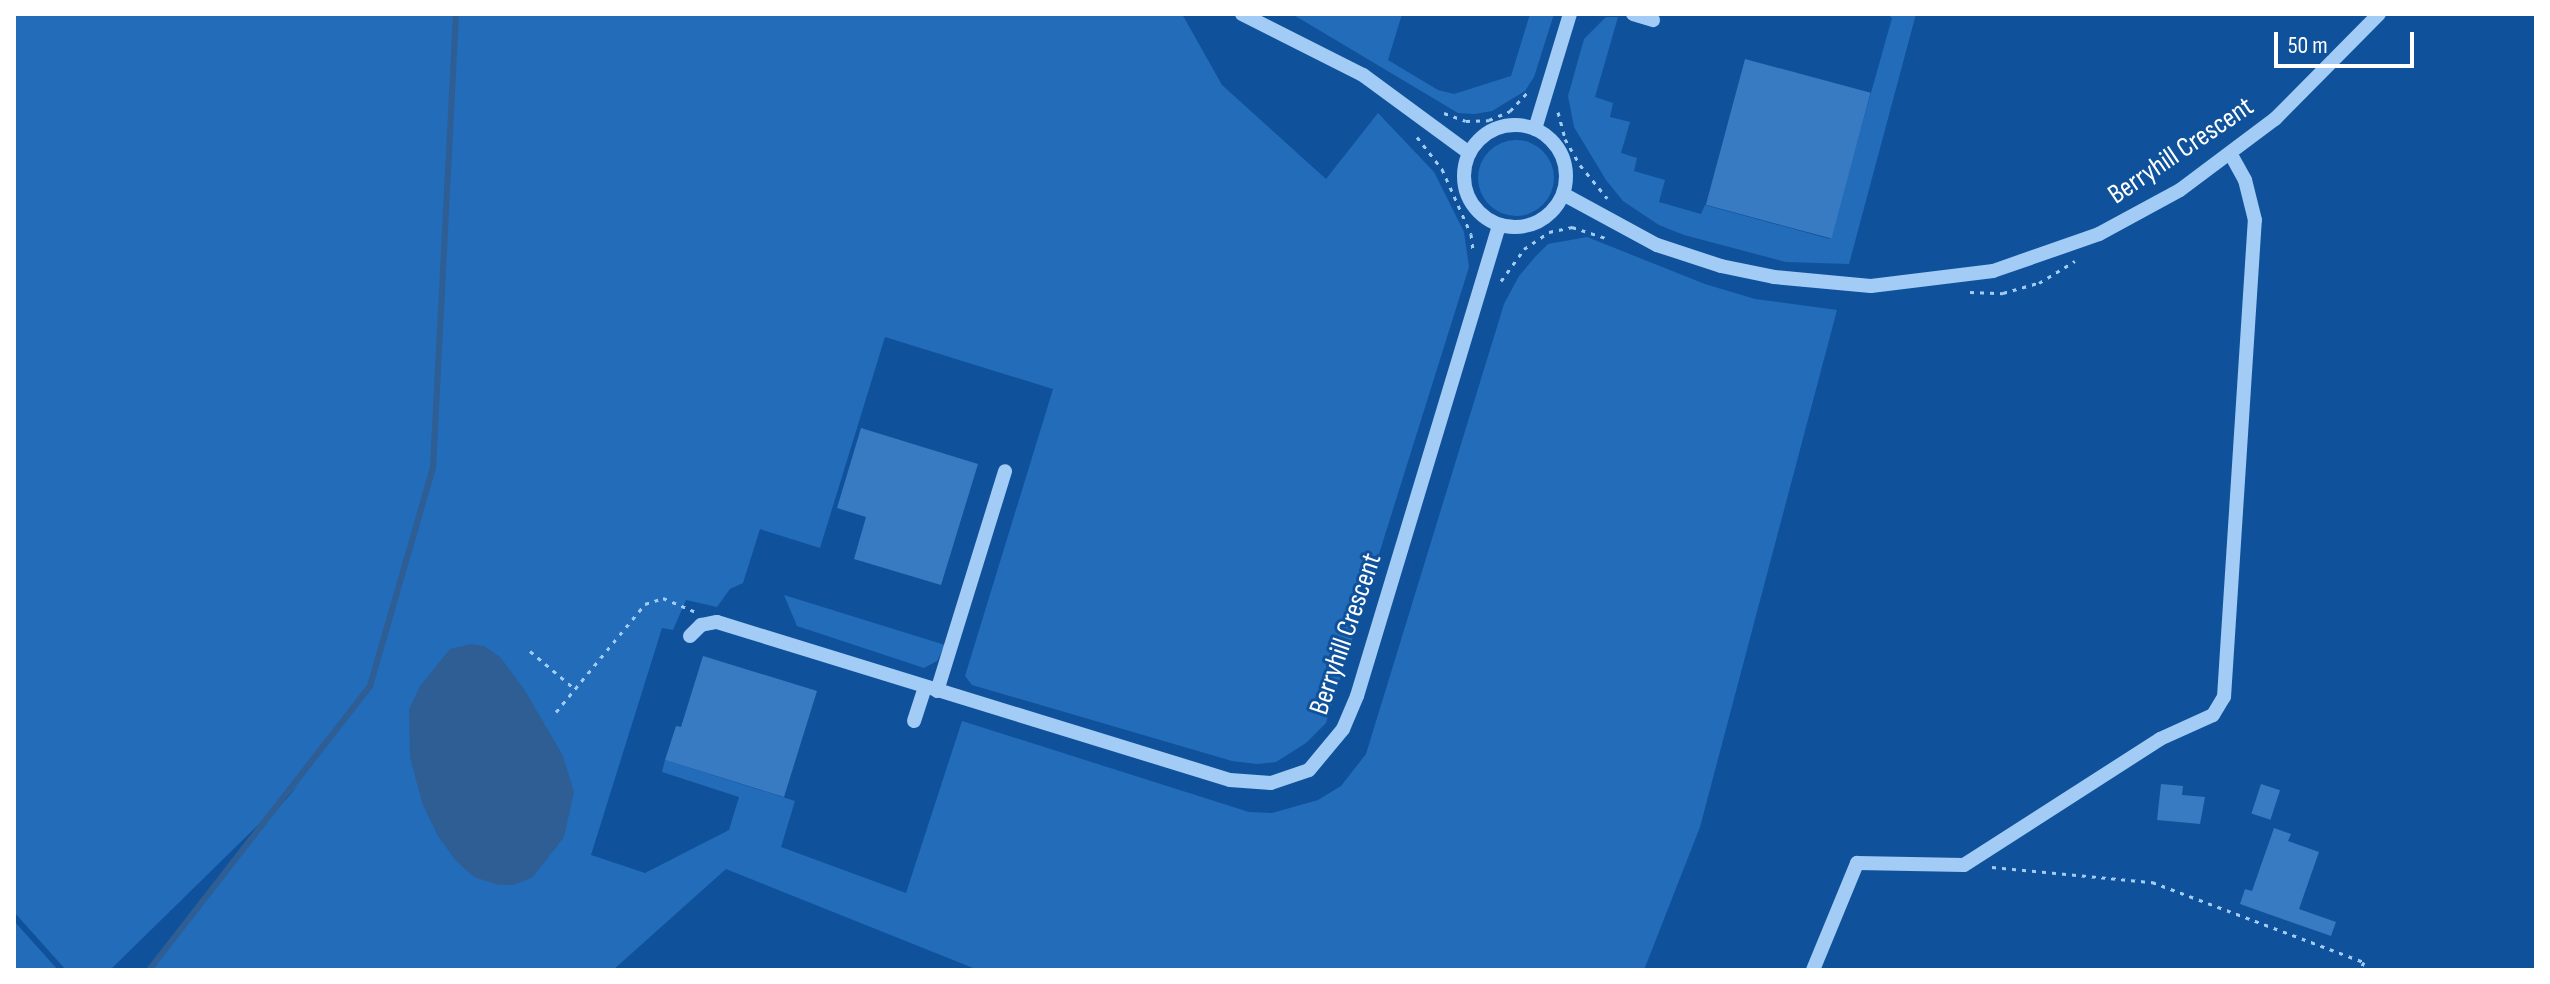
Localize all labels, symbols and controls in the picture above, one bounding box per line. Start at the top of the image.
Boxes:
scale bar [2278,16,2418,66]
text: 50 m [2288,31,2328,60]
street label: Berryhill Crescent [2102,90,2260,212]
street label: Berryhill Crescent [1303,549,1389,719]

